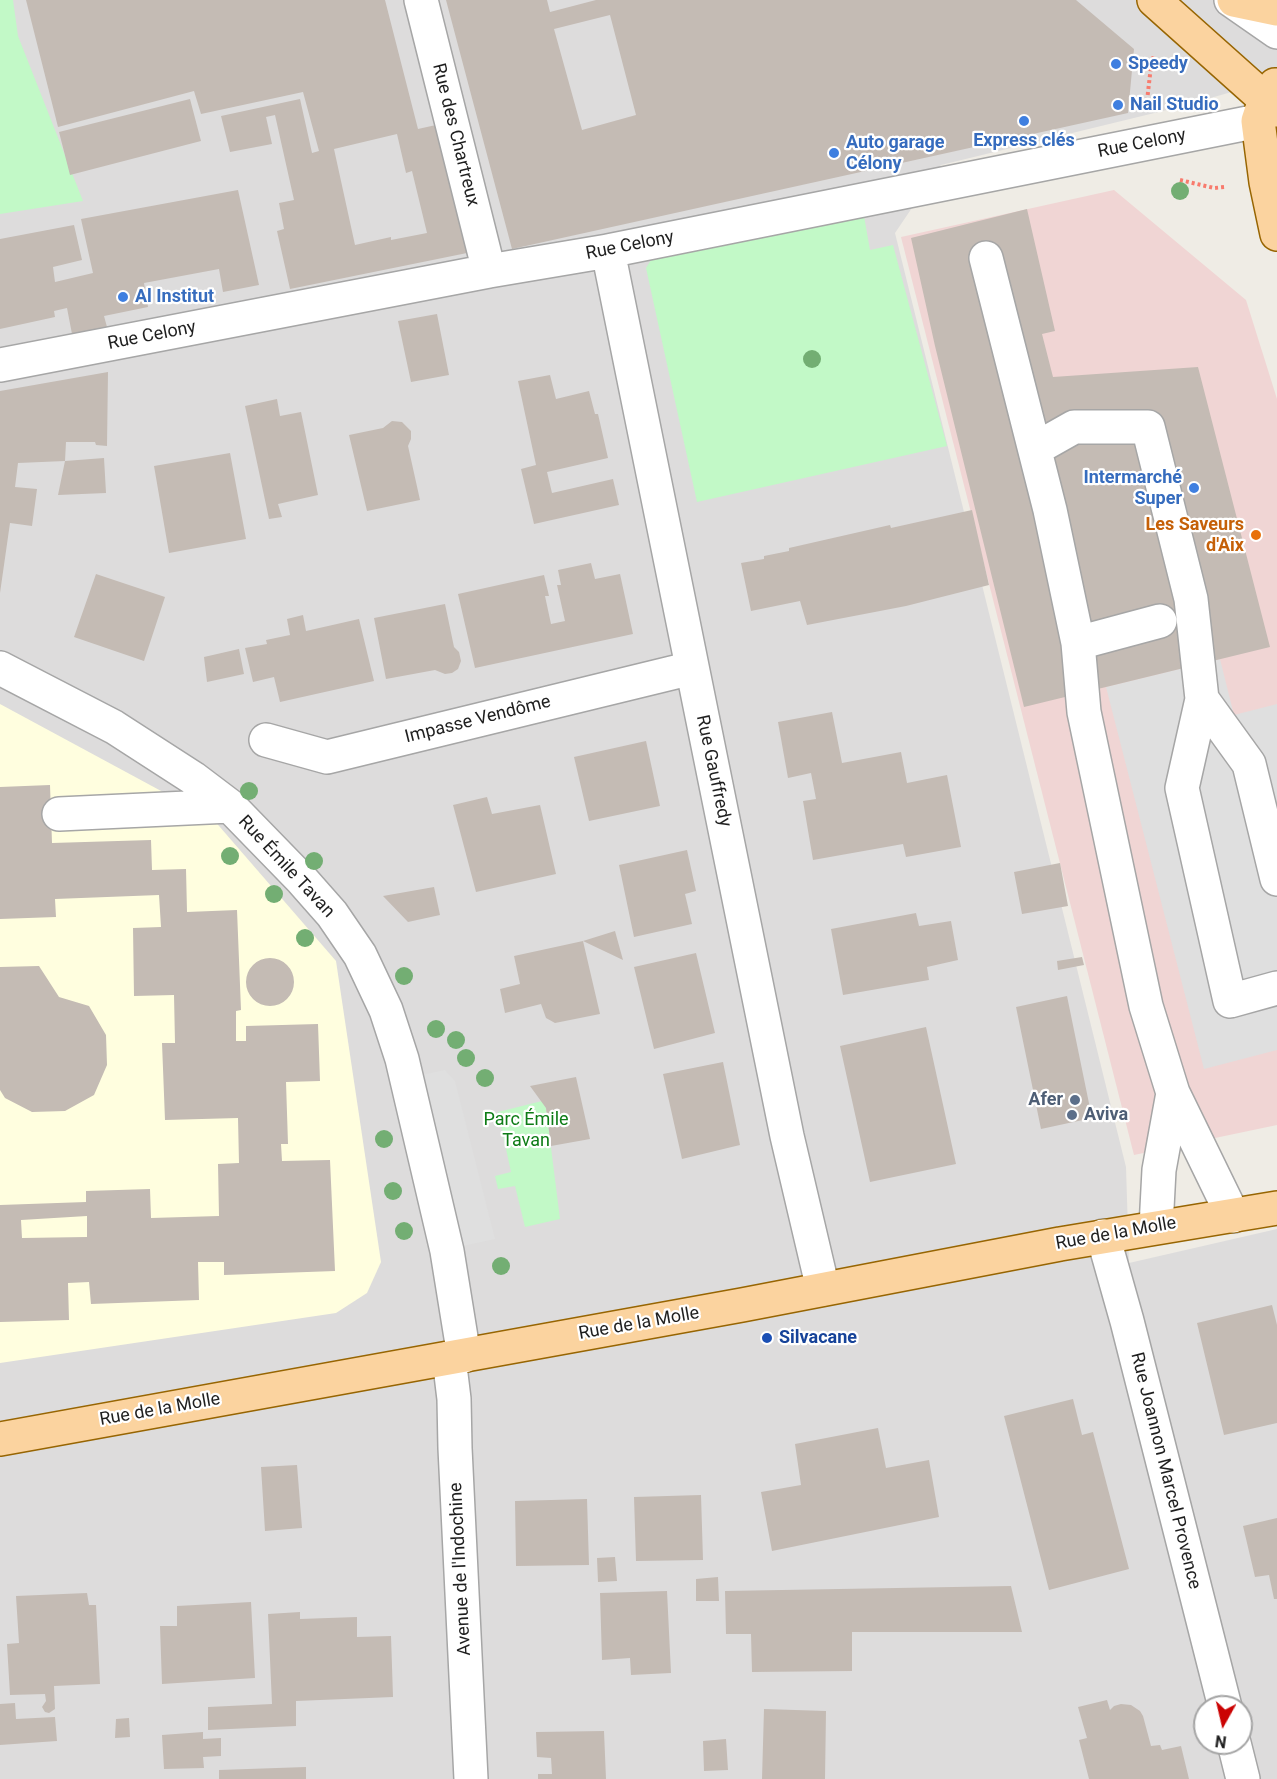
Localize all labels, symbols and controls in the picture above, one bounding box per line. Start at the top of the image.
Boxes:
place label: Speedy [1128,53,1188,75]
marker: Speedy [1109,57,1123,71]
street label: Rue des Chartreux [427,61,483,209]
place label: Nail Studio [1130,94,1219,116]
marker: Nail Studio [1111,98,1125,112]
marker: Express clés [1017,114,1031,128]
street label: Rue Celony [1096,125,1188,163]
place label: Express clés [973,130,1075,152]
place label: Auto garage Célony [846,132,944,174]
marker: Auto garage Célony [827,146,841,160]
street label: Rue Celony [584,227,676,265]
place label: Al Institut [135,286,214,308]
marker: Al Institut [116,290,130,304]
street label: Rue Celony [106,317,198,355]
place label: Intermarché Super [1083,467,1182,510]
marker: Intermarché Super [1187,481,1201,495]
place label: Les Saveurs d'Aix [1146,514,1244,556]
marker: Les Saveurs d'Aix [1249,528,1263,542]
street label: Impasse Vendôme [403,691,553,749]
street label: Rue Gauffredy [691,713,735,829]
street label: Rue Émile Tavan [233,812,339,922]
place label: Afer [1028,1089,1063,1111]
marker: Afer [1068,1093,1082,1107]
place label: Aviva [1084,1104,1128,1126]
marker: Aviva [1065,1108,1079,1122]
park label: Parc Émile Tavan [483,1109,569,1152]
street label: Rue de la Molle [1054,1213,1178,1255]
street label: Rue de la Molle [577,1303,701,1345]
place label: Silvacane [779,1327,857,1349]
marker: Silvacane [760,1331,774,1345]
street label: Rue Joannon Marcel Provence [1125,1350,1205,1592]
street label: Rue de la Molle [98,1389,222,1431]
street label: Avenue de l'Indochine [446,1482,476,1656]
north arrow [1193,1695,1253,1755]
text: N [1214,1731,1228,1752]

